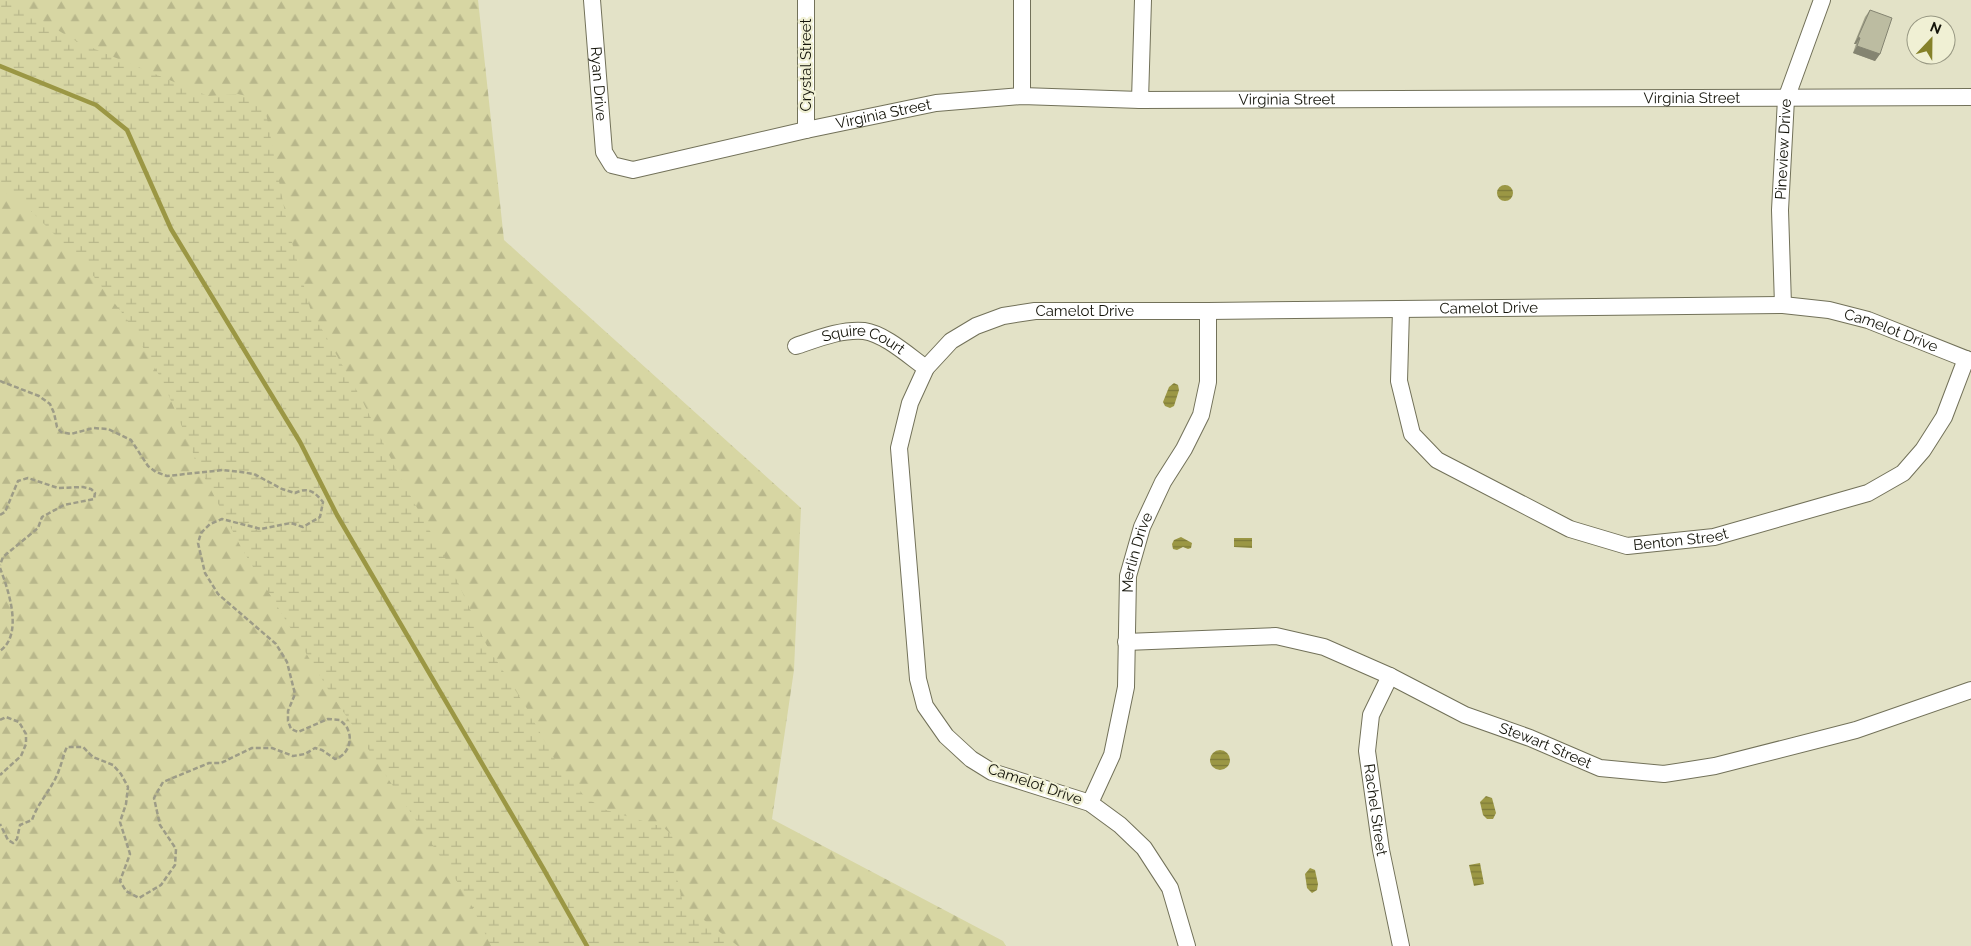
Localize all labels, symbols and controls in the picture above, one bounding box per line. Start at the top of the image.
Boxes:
north arrow [1906,15,1956,65]
street label: Crystal Street [797,19,815,111]
text: N [1928,19,1944,37]
street label: Ryan Drive [587,46,611,122]
street label: Virginia Street [1644,89,1740,107]
street label: Virginia Street [1239,90,1335,109]
street label: Virginia Street [834,95,933,133]
street label: Pineview Drive [1772,98,1795,200]
street label: Camelot Drive [1439,299,1538,318]
street label: Camelot Drive [1035,302,1134,320]
street label: Camelot Drive [1842,305,1941,356]
street label: Squire Court [820,322,908,358]
street label: Merlin Drive [1118,509,1157,593]
street label: Benton Street [1632,524,1730,554]
street label: Stewart Street [1497,719,1594,772]
street label: Camelot Drive [985,759,1085,809]
street label: Rachel Street [1360,763,1391,858]

